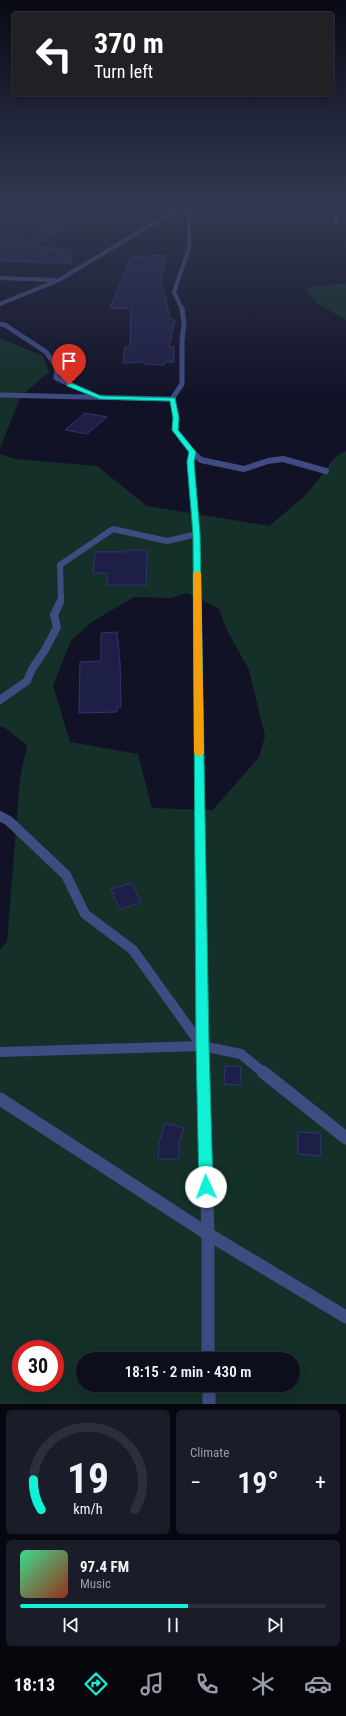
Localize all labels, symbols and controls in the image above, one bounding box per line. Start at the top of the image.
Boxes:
text: 370 m [94,27,164,60]
icon: left [28,28,80,80]
text: Turn left [94,61,153,82]
pin [52,344,86,385]
icon: arrive [58,350,80,372]
position arrow [185,1166,227,1208]
speed limit sign: 30 [12,1340,64,1392]
text: 18:15 · 2 min · 430 m [125,1363,251,1381]
text: Climate [190,1445,229,1460]
text: 19 [67,1454,109,1503]
text: 19° [237,1465,279,1500]
text: − [190,1470,201,1495]
text: + [315,1470,326,1495]
text: km/h [73,1501,103,1517]
text: 97.4 FM [80,1558,129,1576]
text: Music [80,1576,111,1591]
icon: previous [60,1614,82,1636]
icon: pause [162,1614,184,1636]
icon: next [264,1614,286,1636]
icon: directions [82,1670,110,1698]
icon: music [138,1670,166,1698]
icon: phone [193,1670,221,1698]
icon: climate [249,1670,277,1698]
icon: car [304,1670,332,1698]
text: 18:13 [14,1674,55,1695]

